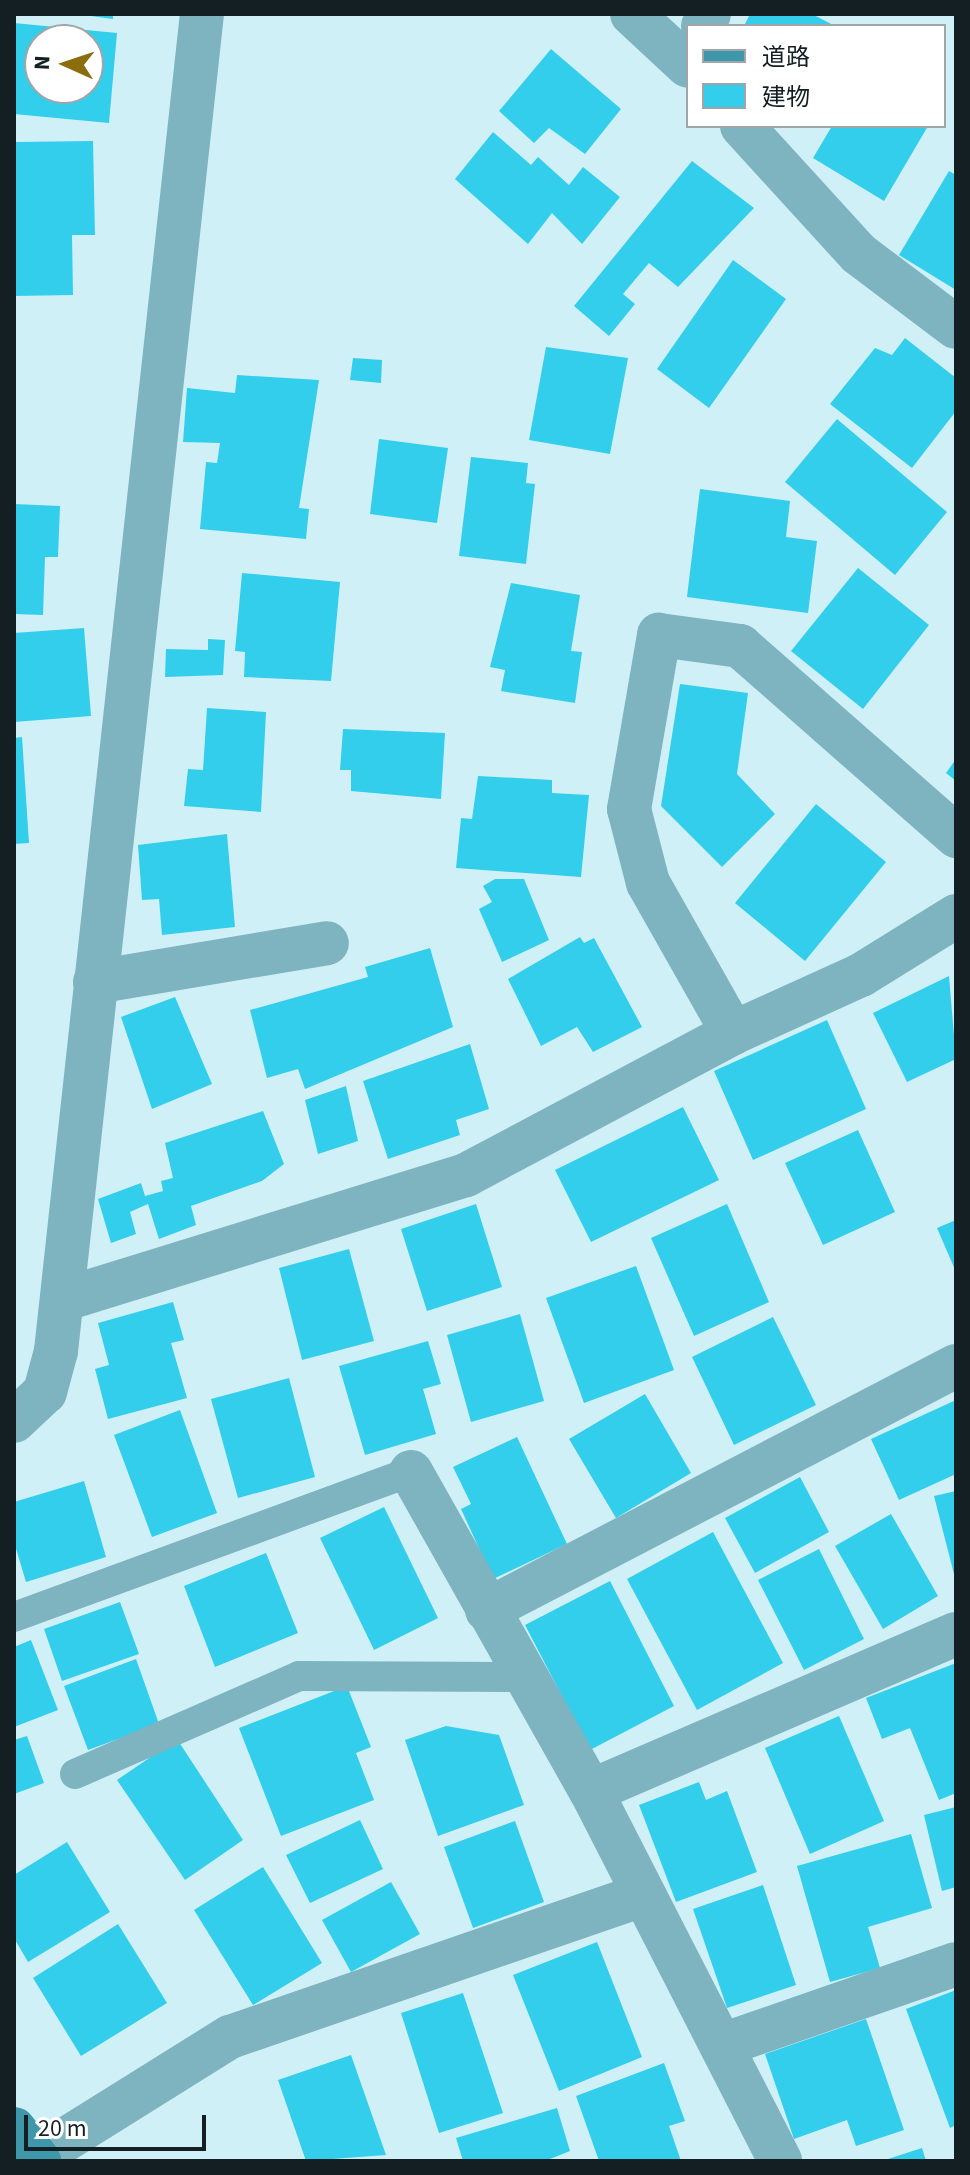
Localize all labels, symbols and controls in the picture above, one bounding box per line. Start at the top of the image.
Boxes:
north arrow [24,24,104,104]
legend [686,24,946,128]
text: 道路 [762,40,810,75]
text: N [26,55,58,71]
text: 建物 [762,80,810,115]
scale bar [28,2099,210,2149]
text: 20 m [38,2111,87,2146]

